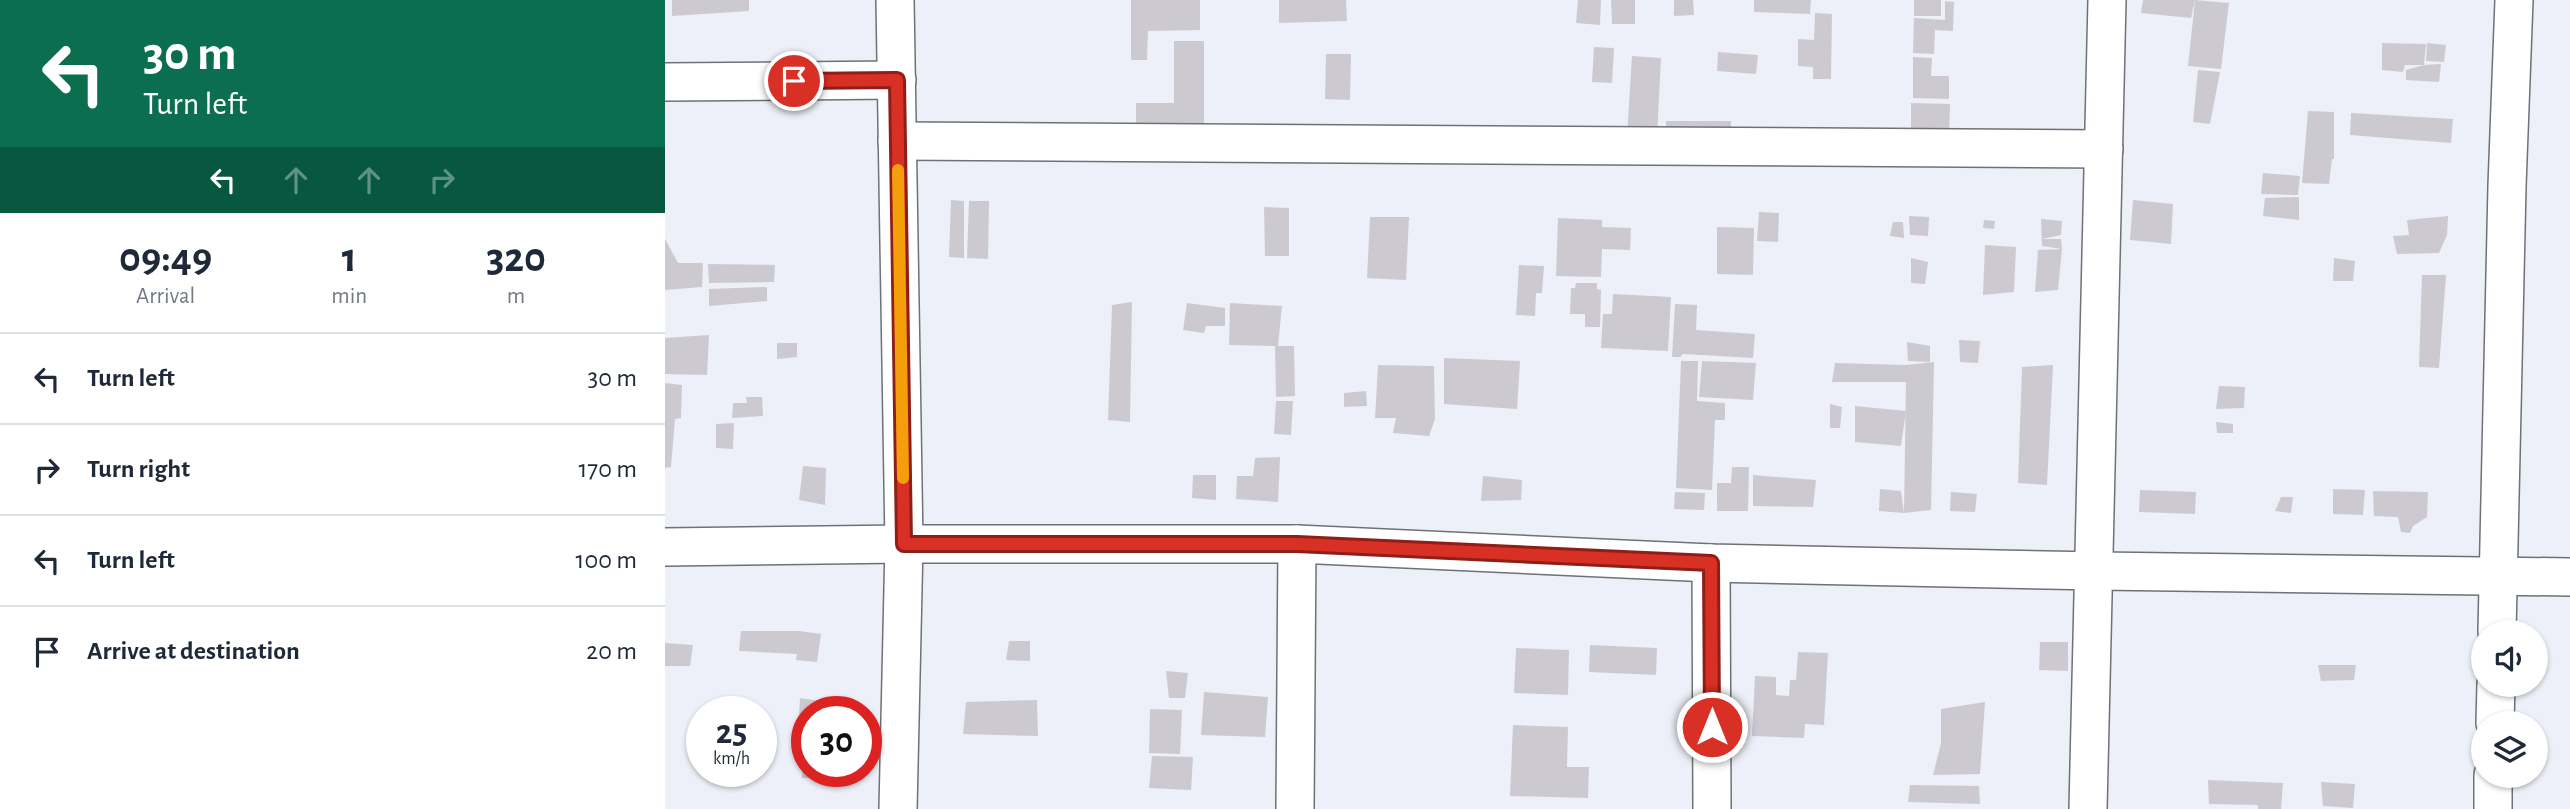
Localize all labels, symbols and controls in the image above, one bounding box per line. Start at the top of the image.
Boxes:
icon: left [28,28,119,119]
text: 30 m [143,30,237,79]
pin [764,51,824,111]
icon: arrive [775,62,813,100]
text: Turn left [143,88,247,120]
icon: left [204,161,242,199]
icon: ahead [277,161,315,199]
icon: ahead [350,161,388,199]
icon: right [423,161,461,199]
text: 09:49 [119,237,212,279]
text: 1 [342,237,357,279]
text: 320 [486,237,546,279]
text: Arrival [136,285,195,308]
text: min [331,285,367,308]
text: m [507,285,525,308]
icon: left [28,360,66,398]
text: Turn left [87,365,175,391]
text: 30 m [587,365,637,391]
icon: right [28,451,66,489]
text: Turn right [87,456,190,482]
text: 170 m [578,456,637,482]
icon: left [28,542,66,580]
text: Turn left [87,547,175,573]
text: 100 m [576,547,637,573]
map controls [2471,620,2548,788]
button: sound [2471,620,2548,697]
icon: arrive [28,633,66,671]
text: Arrive at destination [87,638,300,664]
text: 20 m [586,638,637,664]
position arrow [1675,690,1749,764]
speed limit sign: 30 [791,696,882,787]
button: layers [2471,711,2548,788]
text: 25 [716,715,747,750]
text: km/h [713,750,750,768]

